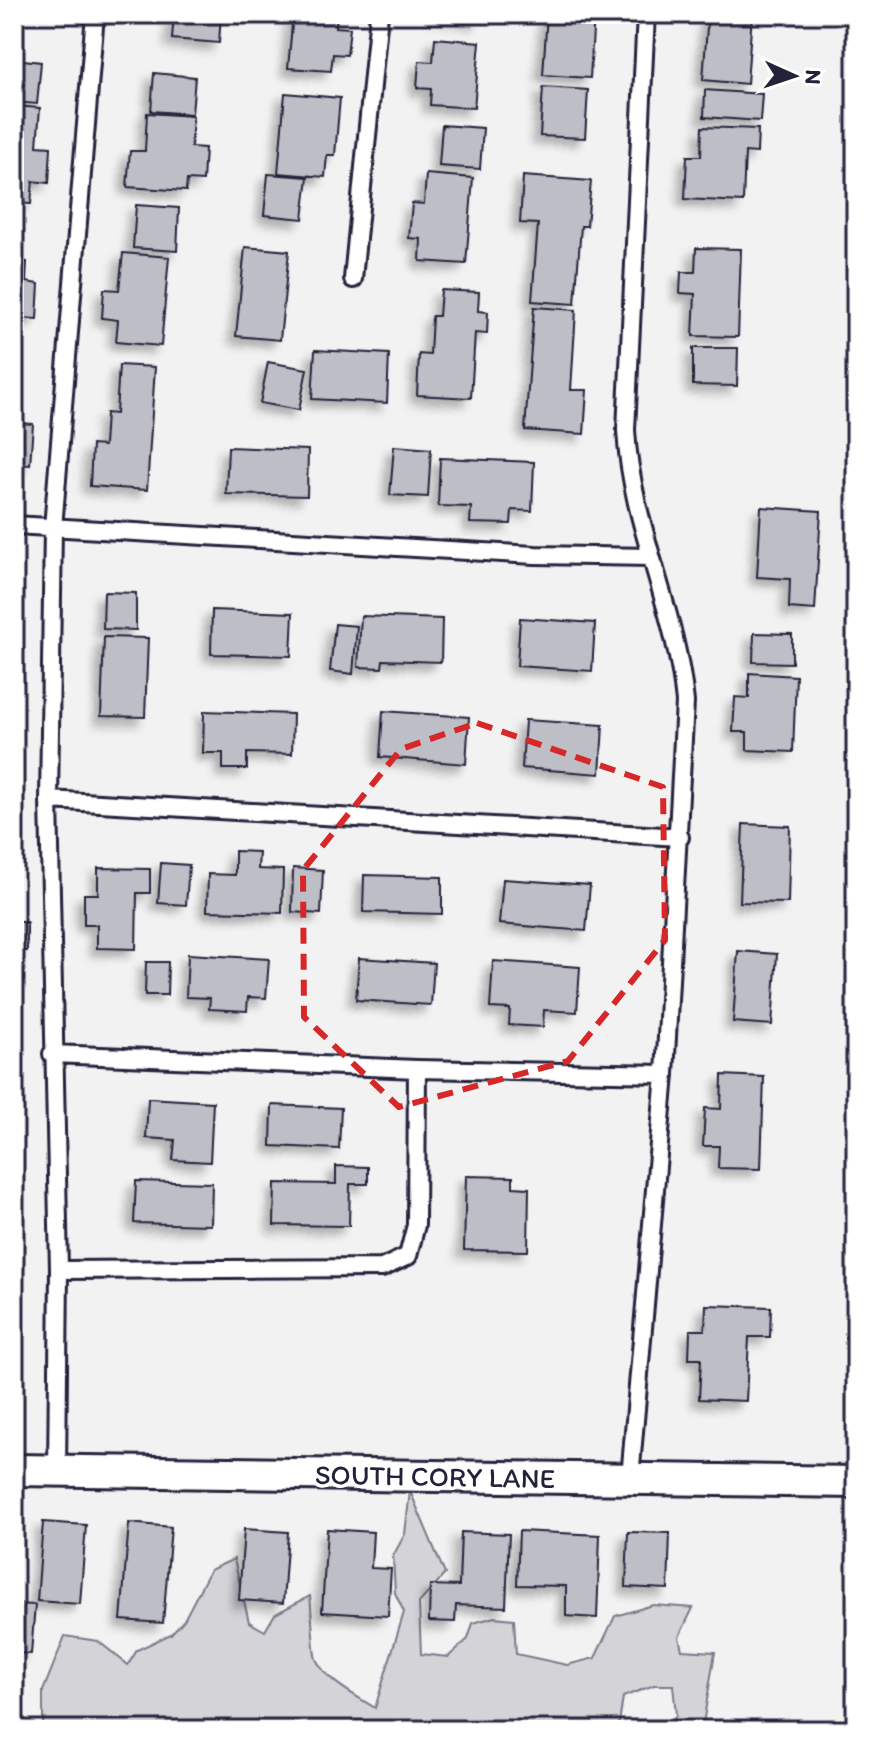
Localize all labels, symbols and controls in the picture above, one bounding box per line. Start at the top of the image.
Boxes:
north arrow [754,36,834,116]
text: N [800,69,827,85]
street label: SOUTH CORY LANE [315,1457,555,1495]

